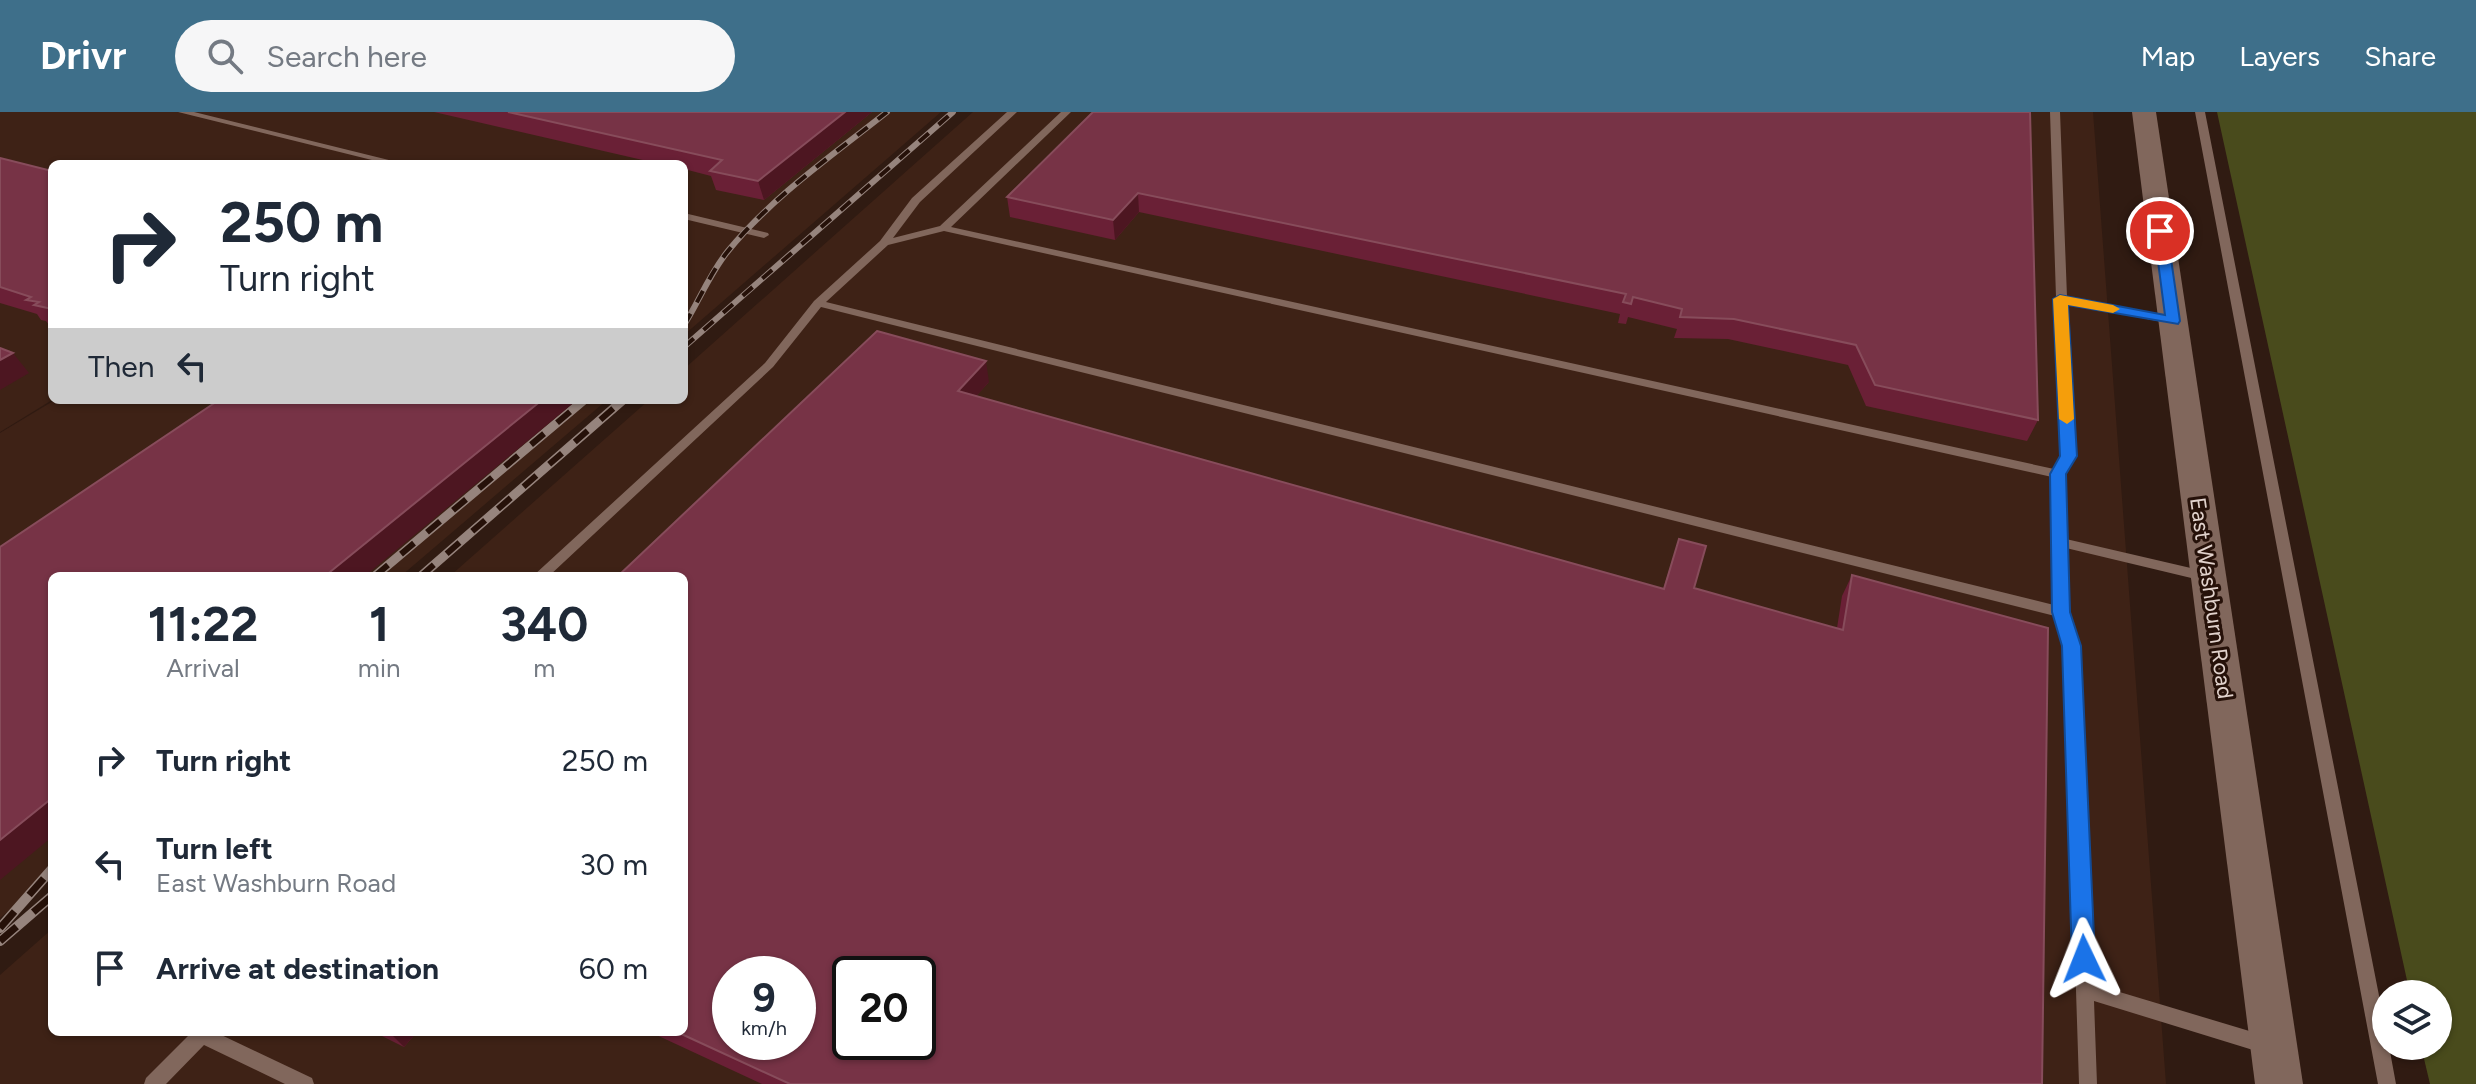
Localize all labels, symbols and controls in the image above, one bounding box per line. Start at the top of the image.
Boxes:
search box [175,20,735,92]
text: Drivr [40,33,127,79]
icon: search [203,34,247,78]
text: Search here [267,38,427,75]
text: Map [2141,39,2195,73]
text: Layers [2239,39,2320,73]
text: Share [2364,39,2436,73]
text: 250 m [220,189,383,256]
icon: right [88,192,192,296]
pin [2126,197,2194,265]
icon: arrive [2138,209,2182,253]
text: Turn right [220,257,375,300]
icon: left [170,344,214,388]
text: Then [88,348,154,385]
street label: East Washburn Road [2184,496,2239,701]
text: 11:22 [148,595,258,653]
text: 1 [369,595,389,653]
text: 340 [500,595,588,653]
text: Arrival [166,652,240,684]
text: min [358,652,401,684]
text: m [533,652,555,684]
icon: right [88,738,132,782]
text: Turn right [156,742,291,779]
text: 250 m [562,742,648,779]
text: Turn left [156,830,273,867]
icon: left [88,842,132,886]
text: 30 m [580,846,648,883]
text: East Washburn Road [156,867,396,899]
position arrow [2042,917,2126,1001]
icon: arrive [88,946,132,990]
text: Arrive at destination [156,950,439,987]
text: 60 m [579,950,648,987]
speed limit sign: 20 [832,956,936,1060]
text: 9 [752,974,776,1022]
map controls [2372,980,2452,1060]
button: layers [2372,980,2452,1060]
text: km/h [741,1016,787,1040]

